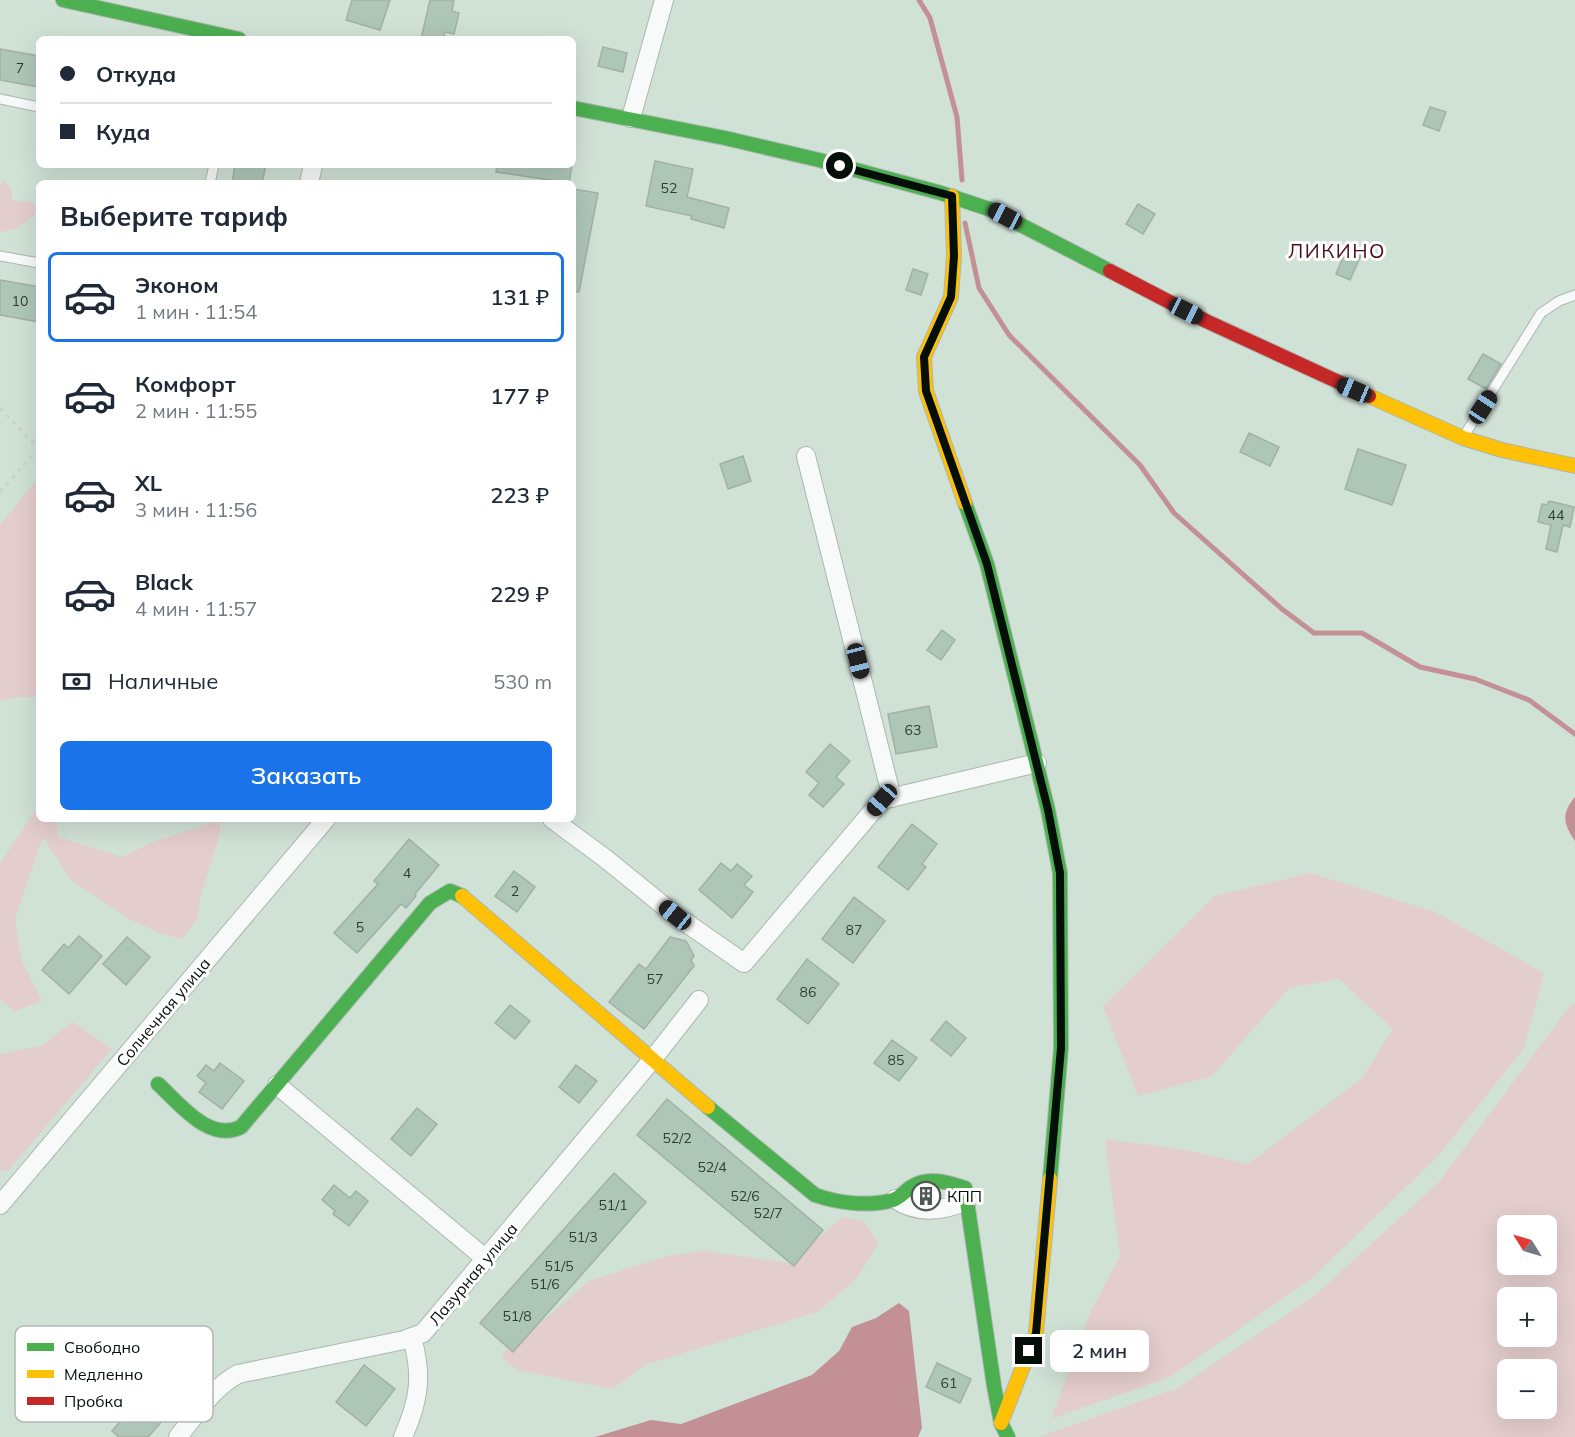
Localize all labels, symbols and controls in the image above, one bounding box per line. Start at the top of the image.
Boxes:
house number: 7 [16,59,24,77]
text: Откуда [96,60,176,88]
text: Куда [96,118,150,146]
route start [826,152,853,179]
house number: 52 [661,179,677,197]
text: Выберите тариф [60,199,288,233]
car [985,200,1025,232]
district label: ЛИКИНО [1288,238,1386,263]
icon: car [63,270,117,324]
text: Эконом [135,271,219,299]
text: 131 ₽ [490,283,549,311]
house number: 10 [12,292,28,310]
car [1166,295,1206,327]
text: 1 мин · 11:54 [135,299,257,324]
icon: car [63,369,117,423]
text: Комфорт [135,370,236,398]
car [1334,375,1374,405]
text: 177 ₽ [490,382,549,410]
car [1466,387,1500,427]
text: 2 мин · 11:55 [135,398,257,423]
icon: car [63,468,117,522]
text: XL [135,469,162,497]
text: 223 ₽ [490,481,549,509]
text: 3 мин · 11:56 [135,497,257,522]
house number: 44 [1548,506,1565,524]
icon: car [63,567,117,621]
text: Black [135,568,193,596]
text: 229 ₽ [490,580,549,608]
text: 4 мин · 11:57 [135,596,257,621]
car [845,641,871,681]
icon: cash [60,665,93,698]
text: Наличные [108,667,218,695]
text: 530 m [493,669,552,694]
house number: 63 [905,721,921,739]
button: Заказать [60,741,552,810]
car [863,781,901,819]
house number: 4 [403,864,412,882]
house number: 2 [511,882,519,900]
car [655,897,695,933]
house number: 5 [356,918,364,936]
house number: 87 [846,921,862,939]
street label: Солнечная улица [112,954,214,1070]
house number: 57 [647,970,663,988]
house number: 86 [800,983,816,1001]
house number: 85 [888,1051,904,1069]
house number: 52/2 [662,1129,692,1147]
house number: 52/4 [697,1158,727,1176]
building icon: КПП [910,1180,942,1212]
place label: КПП [947,1186,982,1206]
house number: 52/6 [730,1187,760,1205]
house number: 51/1 [598,1196,628,1214]
house number: 52/7 [753,1204,783,1222]
north arrow [1497,1215,1557,1275]
map controls [1497,1215,1557,1419]
street label: Лазурная улица [424,1219,522,1329]
house number: 51/3 [568,1228,598,1246]
house number: 51/5 [544,1257,574,1275]
house number: 51/6 [530,1275,560,1293]
button: + [1497,1287,1557,1347]
house number: 51/8 [502,1307,532,1325]
legend [15,1326,213,1422]
callout: 2 мин [1050,1330,1149,1372]
text: Свободно [64,1337,140,1357]
route end [1015,1337,1042,1364]
text: 2 мин [1072,1338,1127,1363]
button: − [1497,1359,1557,1419]
text: Медленно [64,1364,143,1384]
house number: 61 [941,1374,957,1392]
text: Пробка [64,1391,123,1411]

